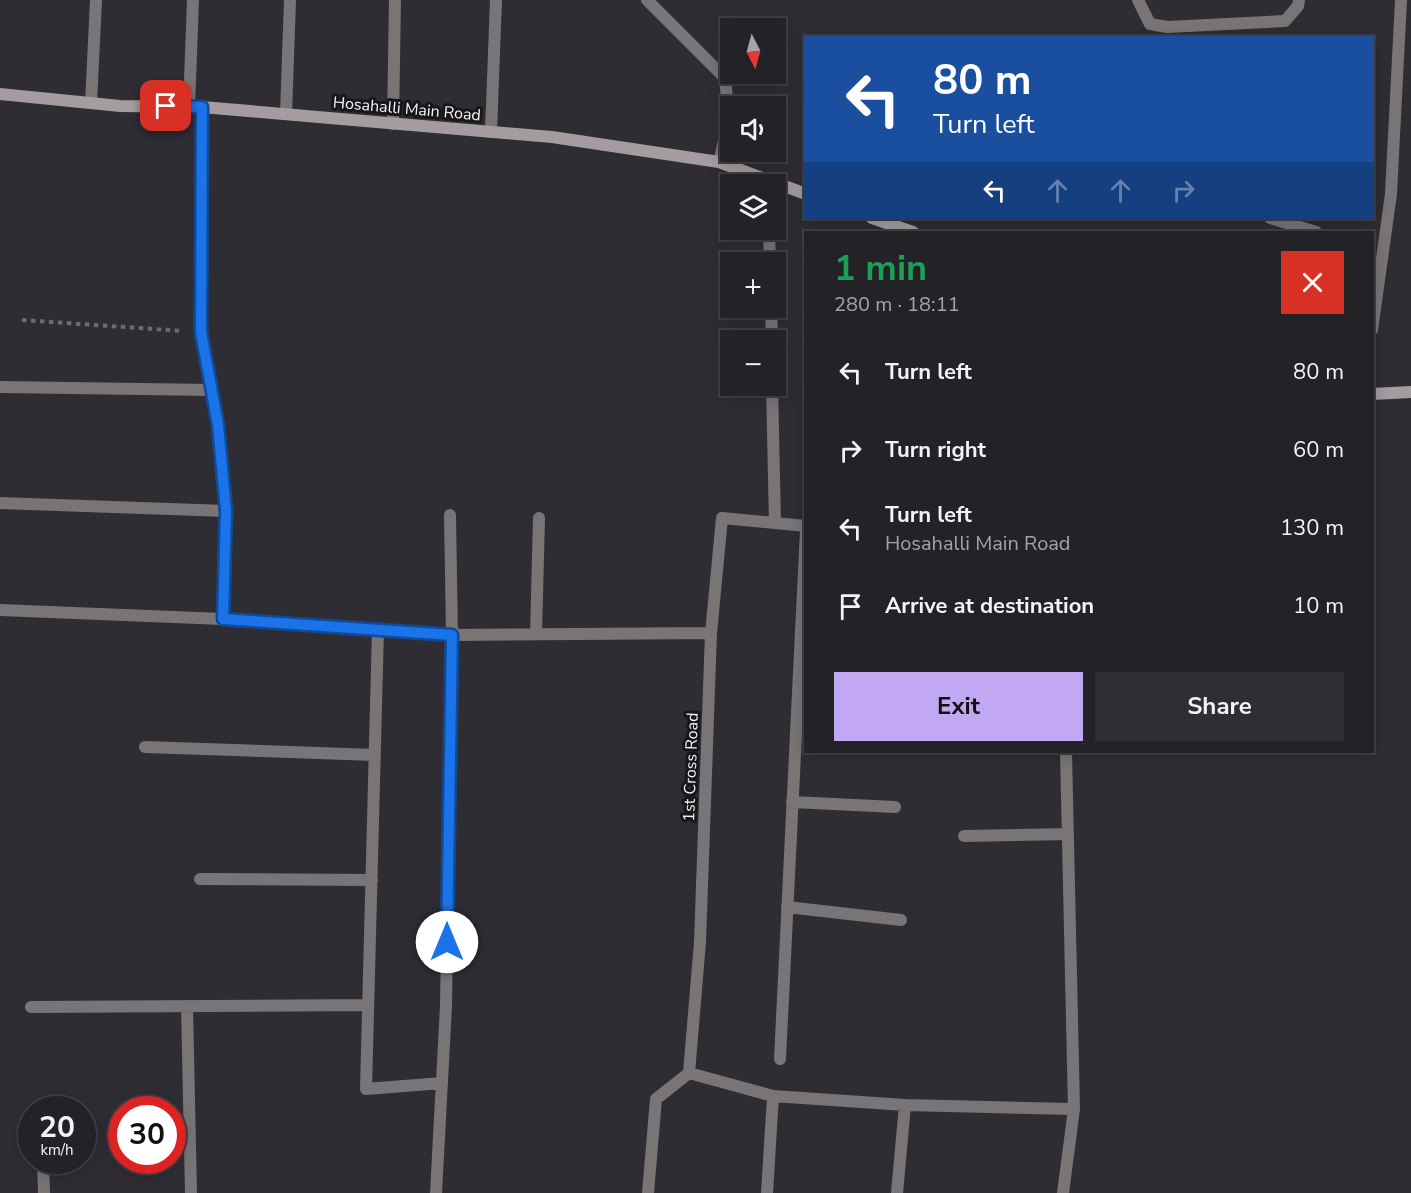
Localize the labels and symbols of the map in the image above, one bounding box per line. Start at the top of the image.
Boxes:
north arrow [720,18,786,84]
pin [140,80,191,131]
street label: Hosahalli Main Road [332,92,482,126]
street label: 1st Cross Road [678,712,704,822]
position arrow [415,910,479,974]
speed limit sign: 30 [108,1096,186,1174]

